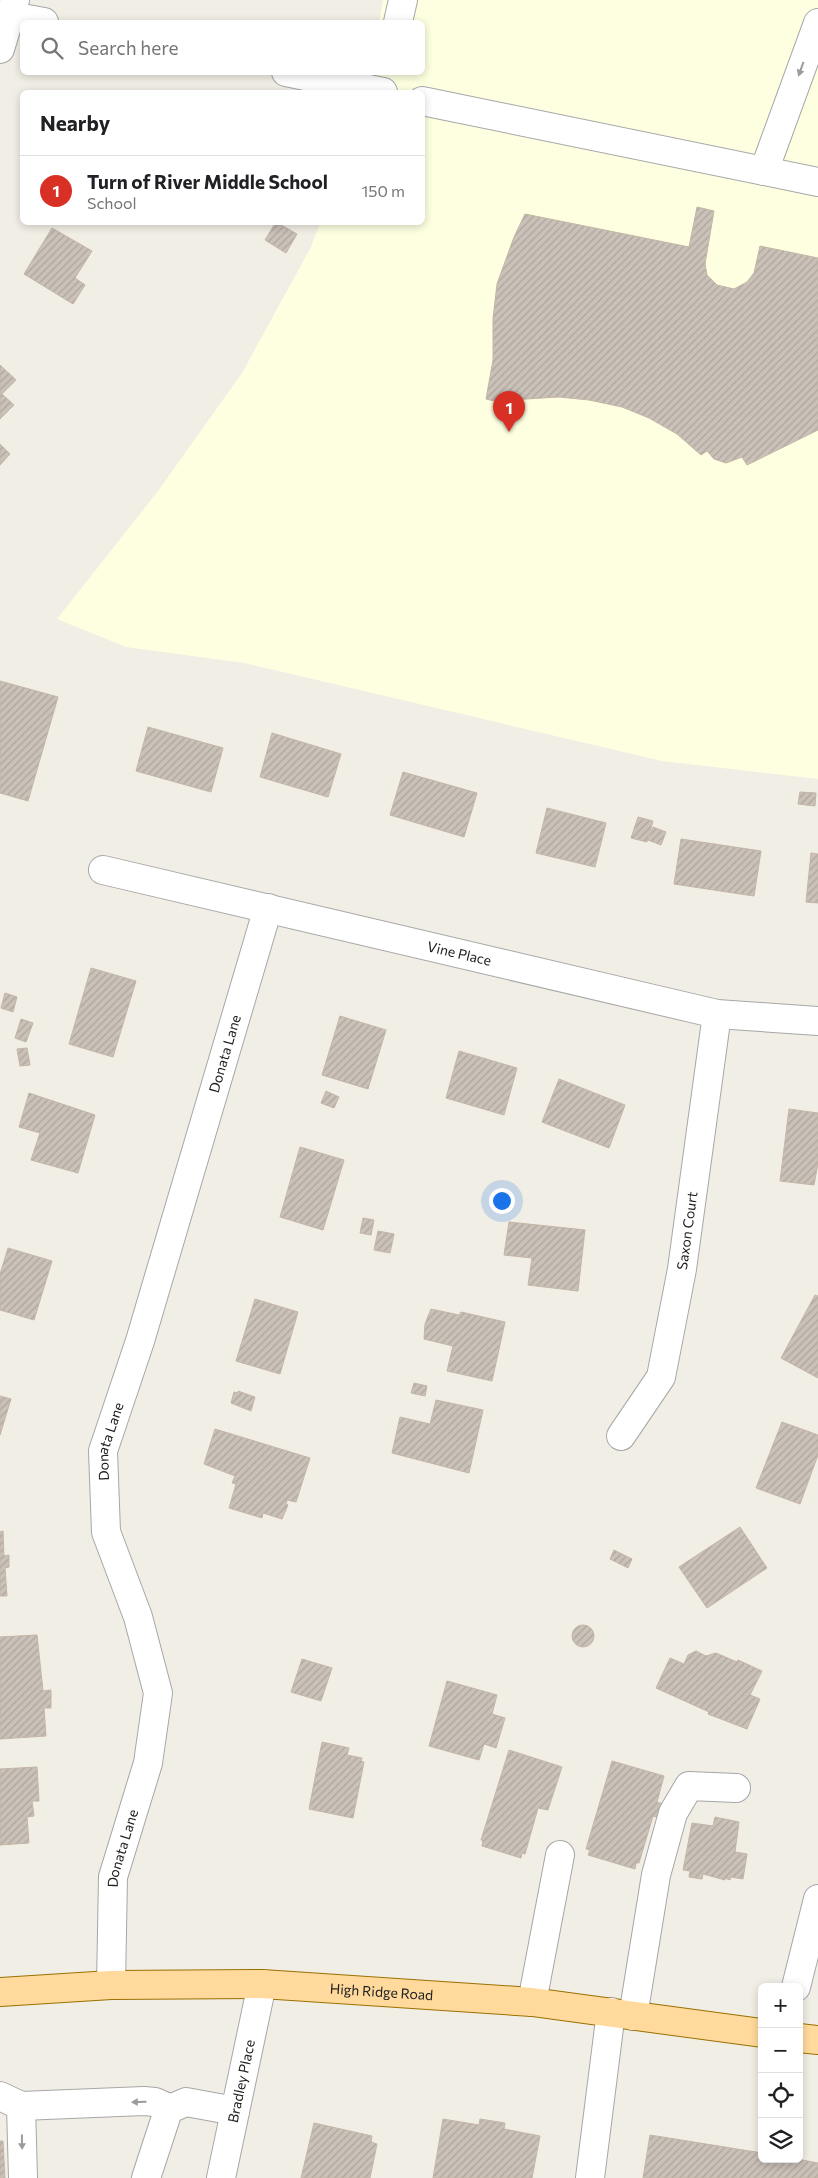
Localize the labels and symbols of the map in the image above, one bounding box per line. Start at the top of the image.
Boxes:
one-way arrow [797,62,805,77]
pin: 1 [493,391,525,432]
street label: Vine Place [426,937,493,969]
street label: Donata Lane [205,1013,244,1095]
your location [489,1188,515,1214]
street label: Saxon Court [673,1190,701,1271]
street label: Donata Lane [94,1400,127,1481]
street label: Donata Lane [104,1807,141,1887]
street label: High Ridge Road [329,1980,434,2003]
street label: Bradley Place [224,2038,258,2124]
one-way arrow [131,2098,147,2106]
one-way arrow [18,2134,26,2150]

